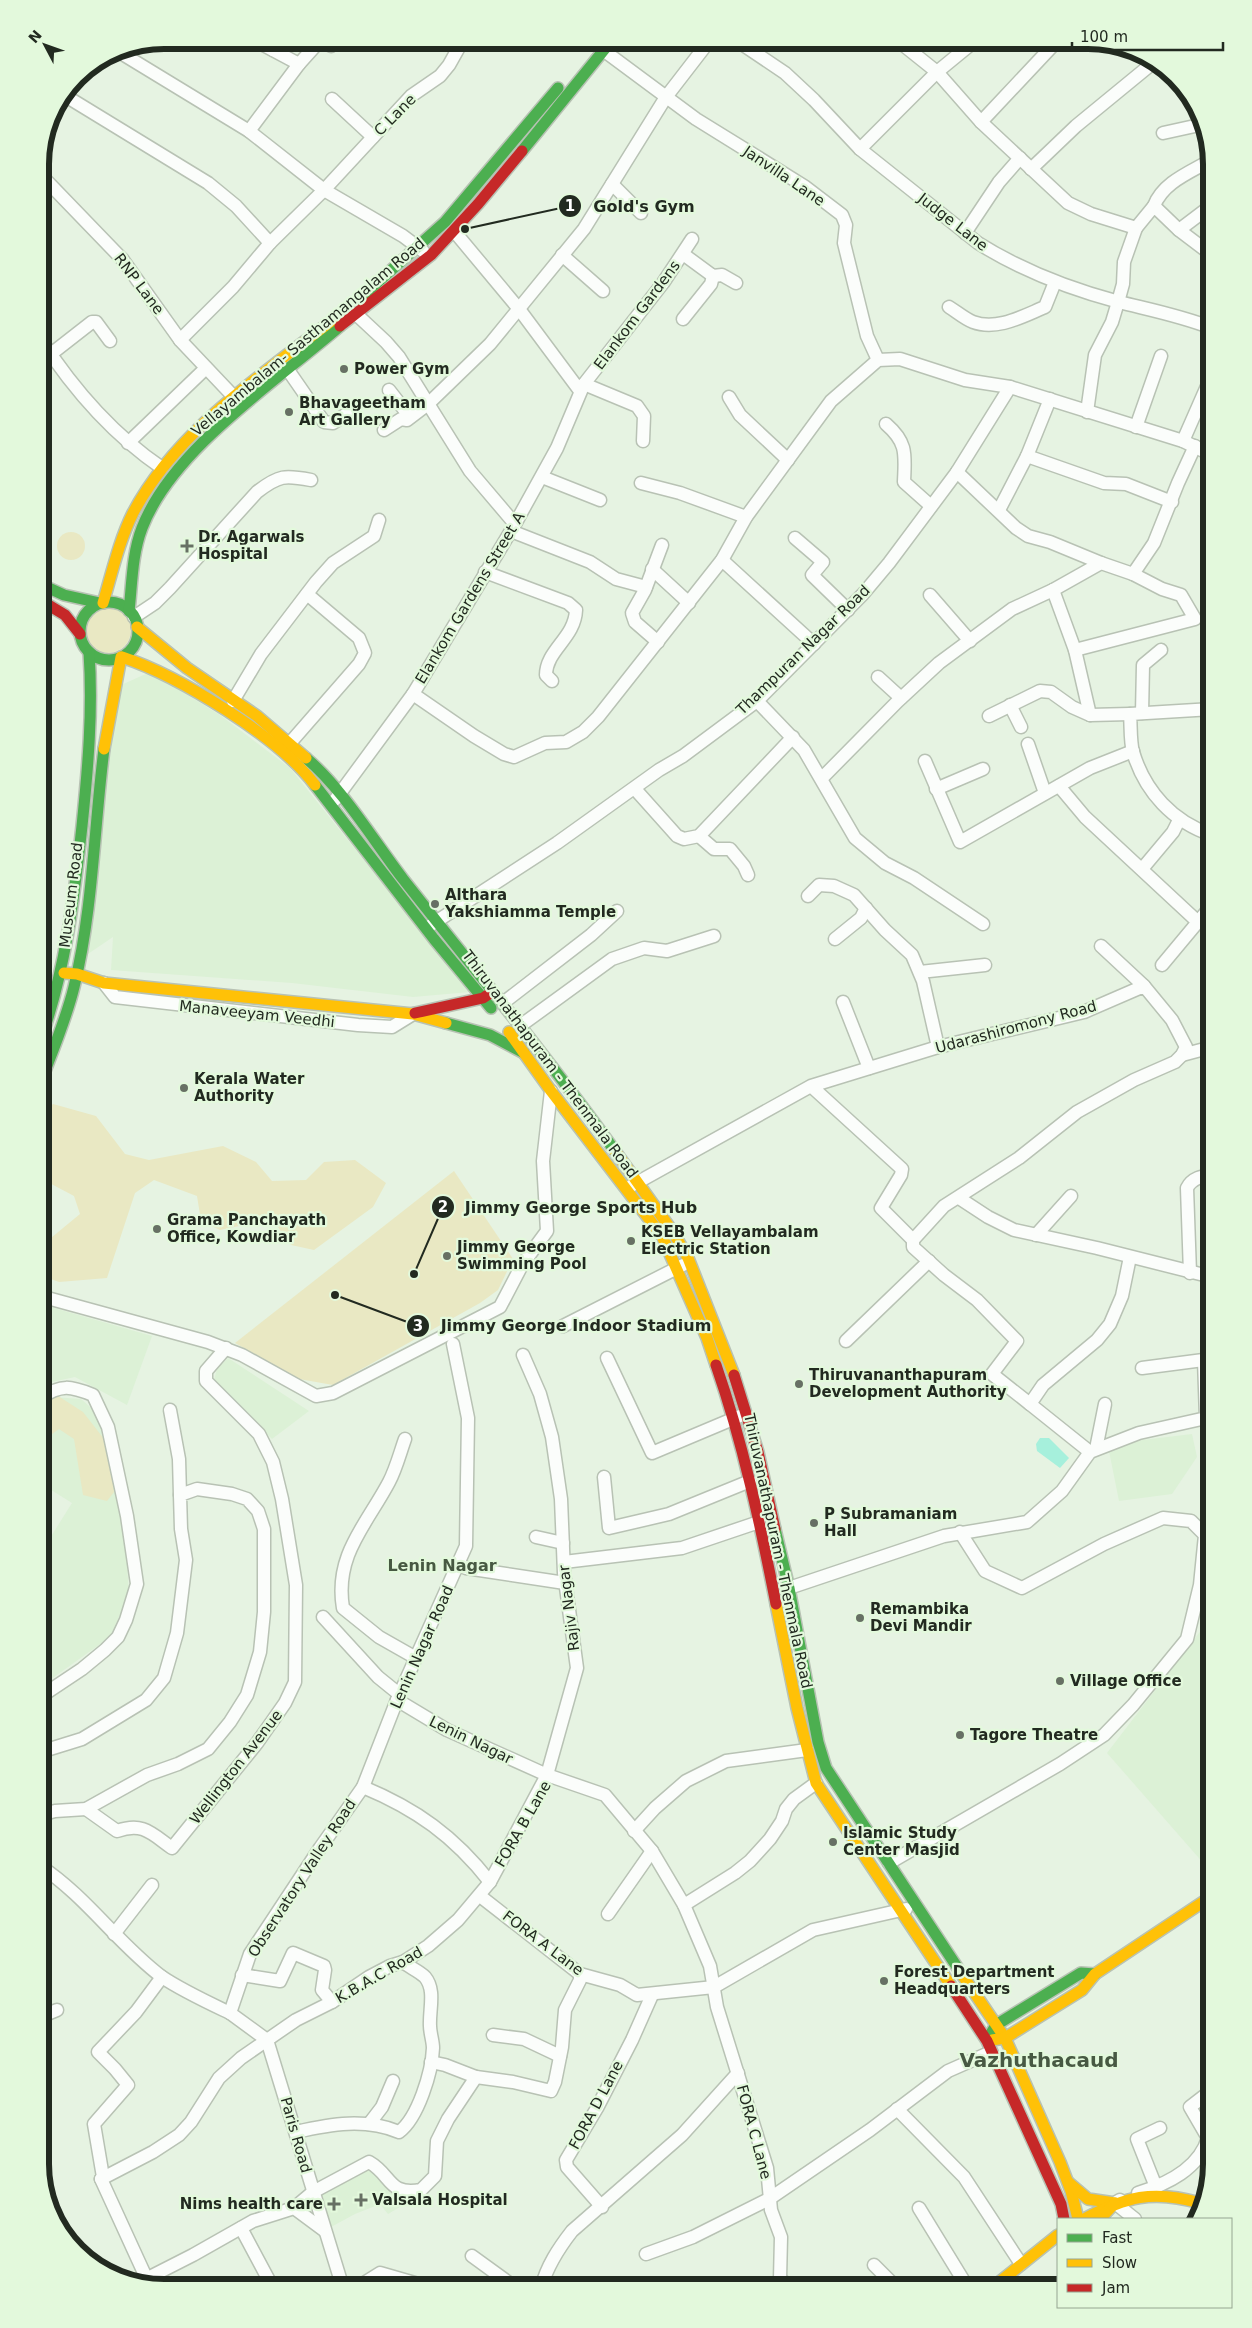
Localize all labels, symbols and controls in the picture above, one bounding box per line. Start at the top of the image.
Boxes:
north arrow [20,20,70,70]
scale bar [1072,20,1223,52]
text: N [25,27,45,46]
text: 100 m [1080,28,1128,46]
street label: C Lane [370,90,420,140]
street label: Janvilla Lane [739,141,828,210]
street label: Judge Lane [914,189,991,255]
callout: Gold's Gym [558,191,704,222]
text: 1 [565,197,575,215]
text: Gold's Gym [593,197,695,216]
street label: Vellayambalam- Sasthamangalam Road [188,234,428,440]
street label: RNP Lane [110,250,168,318]
street label: Elankom Gardens [590,257,684,373]
place label: Power Gym [354,360,450,378]
marker: Power Gym [338,363,350,375]
place label: Bhavageetham Art Gallery [299,394,426,429]
marker: Bhavageetham Art Gallery [283,406,295,418]
street label: Elankom Gardens Street A [411,508,529,687]
place label: Dr. Agarwals Hospital [198,528,305,563]
marker: Dr. Agarwals Hospital [180,539,194,553]
street label: Thampuran Nagar Road [732,581,874,719]
street label: Museum Road [56,841,86,949]
place label: Althara Yakshiamma Temple [444,886,616,921]
marker: Althara Yakshiamma Temple [429,898,441,910]
street label: Thiruvanathapuram - Thenmala Road [458,946,642,1182]
street label: Manaveeyam Veedhi [178,997,336,1031]
street label: Udarashiromony Road [933,997,1099,1057]
place label: Kerala Water Authority [194,1070,305,1105]
marker: Kerala Water Authority [178,1082,190,1094]
callout: Jimmy George Sports Hub [430,1192,707,1223]
text: 2 [438,1198,448,1216]
text: Jimmy George Sports Hub [464,1198,697,1217]
place label: Grama Panchayath Office, Kowdiar [167,1211,326,1246]
marker: Grama Panchayath Office, Kowdiar [151,1223,163,1235]
place label: KSEB Vellayambalam Electric Station [641,1223,819,1258]
marker: KSEB Vellayambalam Electric Station [625,1235,637,1247]
place label: Jimmy George Swimming Pool [456,1238,587,1273]
marker: Jimmy George Swimming Pool [441,1250,453,1262]
callout: Jimmy George Indoor Stadium [406,1310,722,1341]
text: Jimmy George Indoor Stadium [440,1316,711,1335]
text: 3 [413,1317,423,1335]
place label: Thiruvananthapuram Development Authority [809,1366,1007,1401]
marker: Thiruvananthapuram Development Authority [793,1378,805,1390]
street label: Thiruvanathapuram - Thenmala Road [740,1411,816,1690]
place label: P Subramaniam Hall [824,1505,957,1540]
marker: P Subramaniam Hall [808,1517,820,1529]
district label: Lenin Nagar [387,1556,497,1575]
street label: Rajiv Nagar [555,1563,583,1652]
street label: Lenin Nagar Road [387,1583,457,1711]
place label: Remambika Devi Mandir [870,1600,972,1635]
marker: Remambika Devi Mandir [854,1612,866,1624]
place label: Village Office [1070,1672,1182,1690]
marker: Village Office [1054,1675,1066,1687]
street label: Wellington Avenue [186,1706,286,1828]
street label: Lenin Nagar [426,1712,516,1768]
place label: Tagore Theatre [970,1726,1098,1744]
marker: Tagore Theatre [954,1729,966,1741]
street label: FORA B Lane [491,1778,555,1870]
street label: Observatory Valley Road [244,1796,360,1960]
place label: Islamic Study Center Masjid [843,1824,960,1859]
marker: Islamic Study Center Masjid [827,1836,839,1848]
street label: FORA A Lane [499,1907,587,1979]
street label: K.B.A.C Road [332,1943,426,2007]
place label: Forest Department Headquarters [894,1963,1055,1998]
marker: Forest Department Headquarters [878,1975,890,1987]
district label: Vazhuthacaud [959,2048,1119,2072]
street label: FORA D Lane [565,2058,627,2152]
street label: FORA C Lane [733,2083,775,2181]
street label: Paris Road [277,2095,315,2175]
place label: Valsala Hospital [372,2191,508,2209]
marker: Valsala Hospital [354,2193,368,2207]
place label: Nims health care [180,2195,323,2213]
marker: Nims health care [327,2197,341,2211]
legend [1057,2218,1232,2308]
text: Fast [1102,2229,1132,2247]
text: Slow [1102,2254,1137,2272]
text: Jam [1101,2279,1130,2297]

